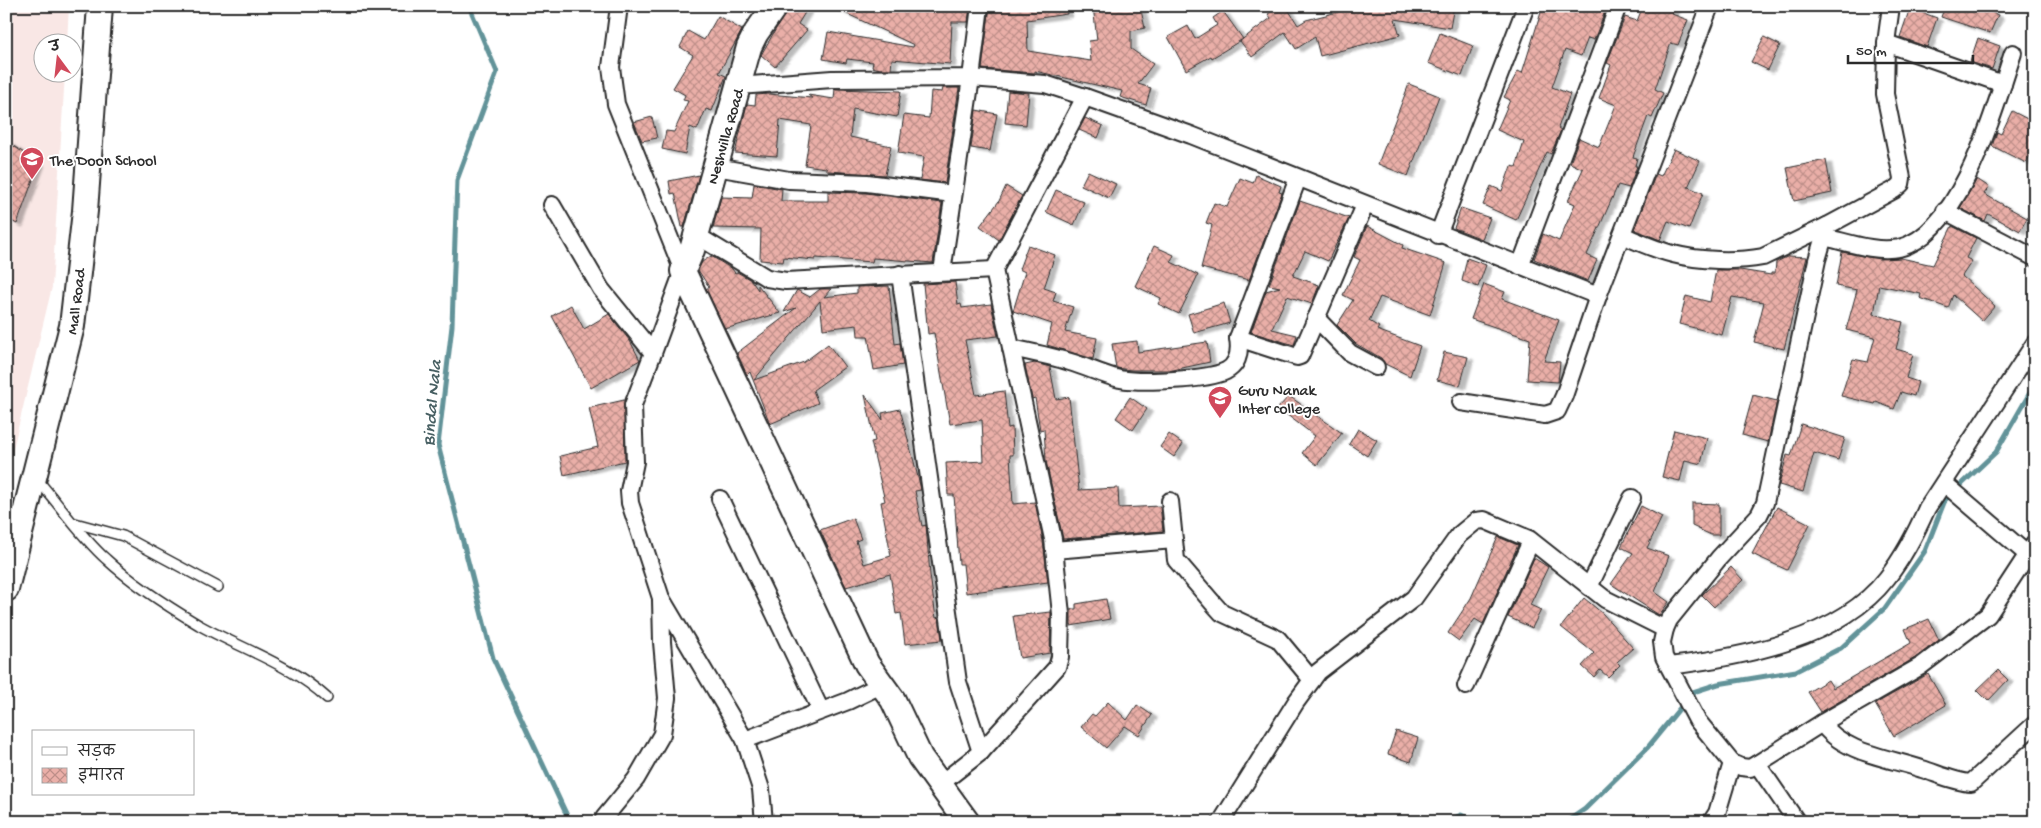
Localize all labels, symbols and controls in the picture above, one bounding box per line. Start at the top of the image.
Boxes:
north arrow [32,32,82,82]
scale bar [1848,32,1974,64]
text: उ [47,38,64,58]
text: 50 m [1856,43,1887,61]
street label: Neshvilla Road [705,86,751,187]
school or university icon: The Doon School [19,146,45,180]
place label: The Doon School [49,153,157,172]
street label: Mall Road [64,266,92,337]
water label: Bindal Nala [419,358,448,447]
place label: Guru Nanak Inter college [1238,383,1321,420]
school or university icon: Guru Nanak Inter college [1207,385,1233,419]
legend [32,730,195,796]
text: सड़क [77,744,116,762]
text: इमारत [78,767,125,786]

